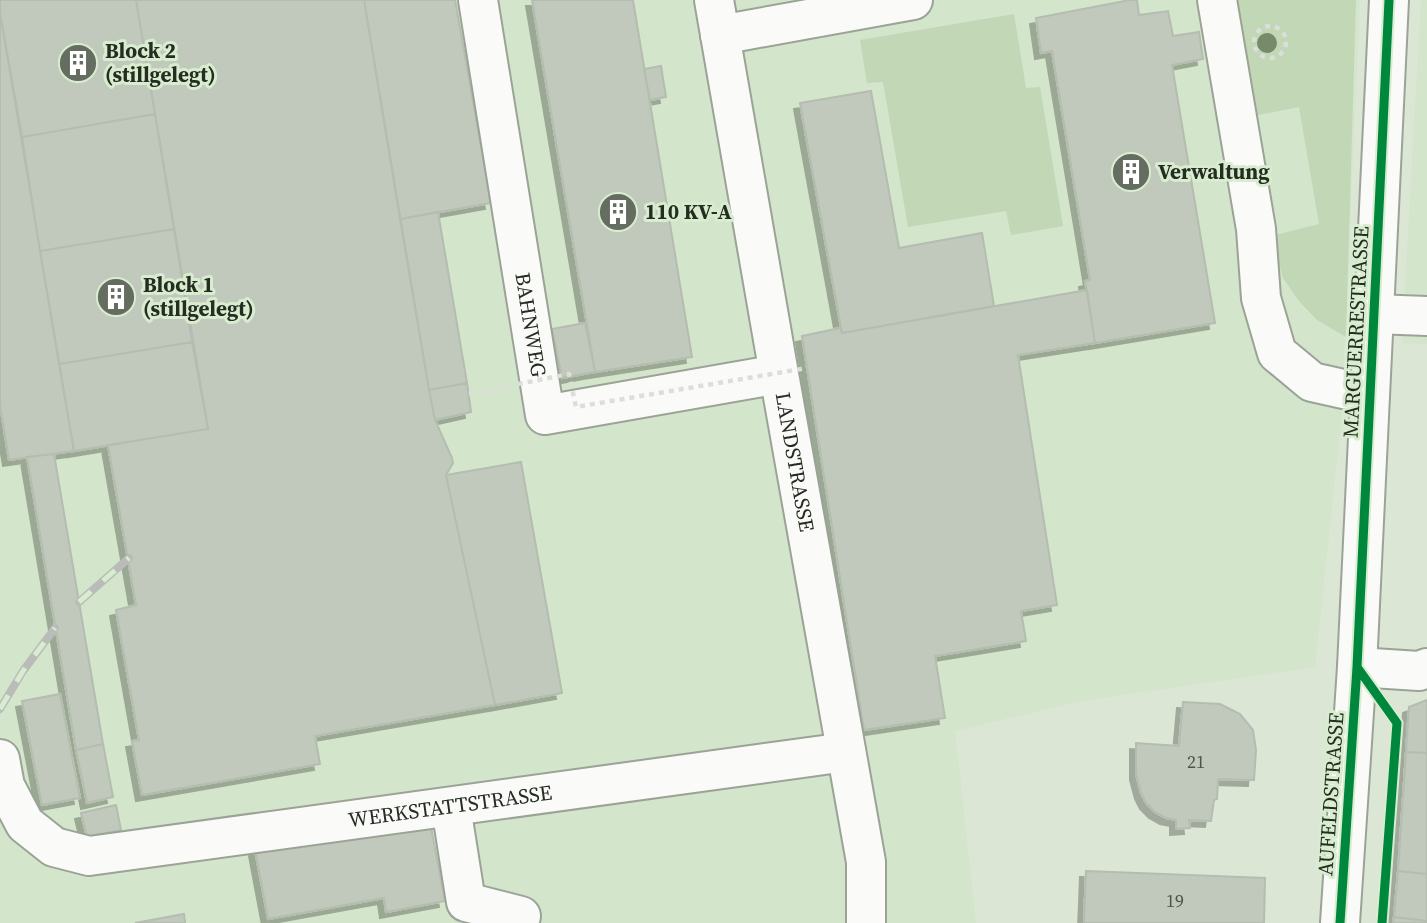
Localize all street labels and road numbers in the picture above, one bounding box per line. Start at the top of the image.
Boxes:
street label: MARGUERRESTRASSE [1335,225,1376,439]
street label: BAHNWEG [508,270,554,379]
street label: LANDSTRASSE [769,390,822,534]
street label: AUFELDSTRASSE [1310,711,1351,877]
street label: WERKSTATTSTRASSE [346,778,554,834]

